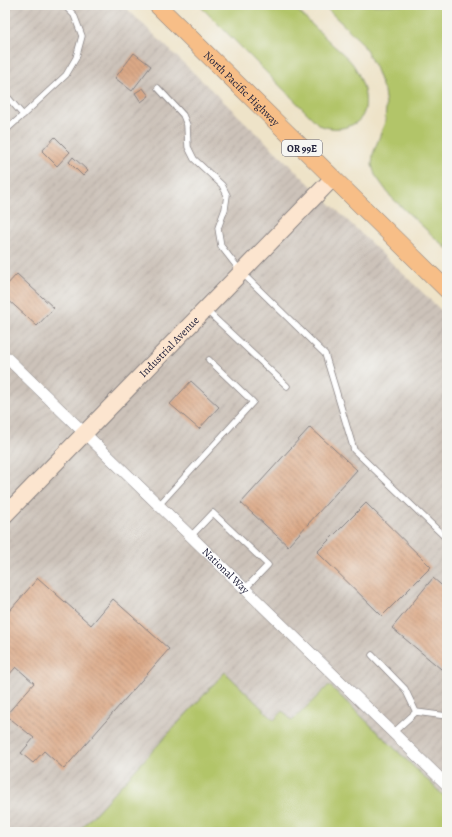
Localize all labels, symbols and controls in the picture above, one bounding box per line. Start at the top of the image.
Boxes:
street label: North Pacific Highway [201,48,283,129]
road number: OR 99E [282,140,322,156]
street label: Industrial Avenue [136,313,202,380]
street label: National Way [199,544,253,597]

